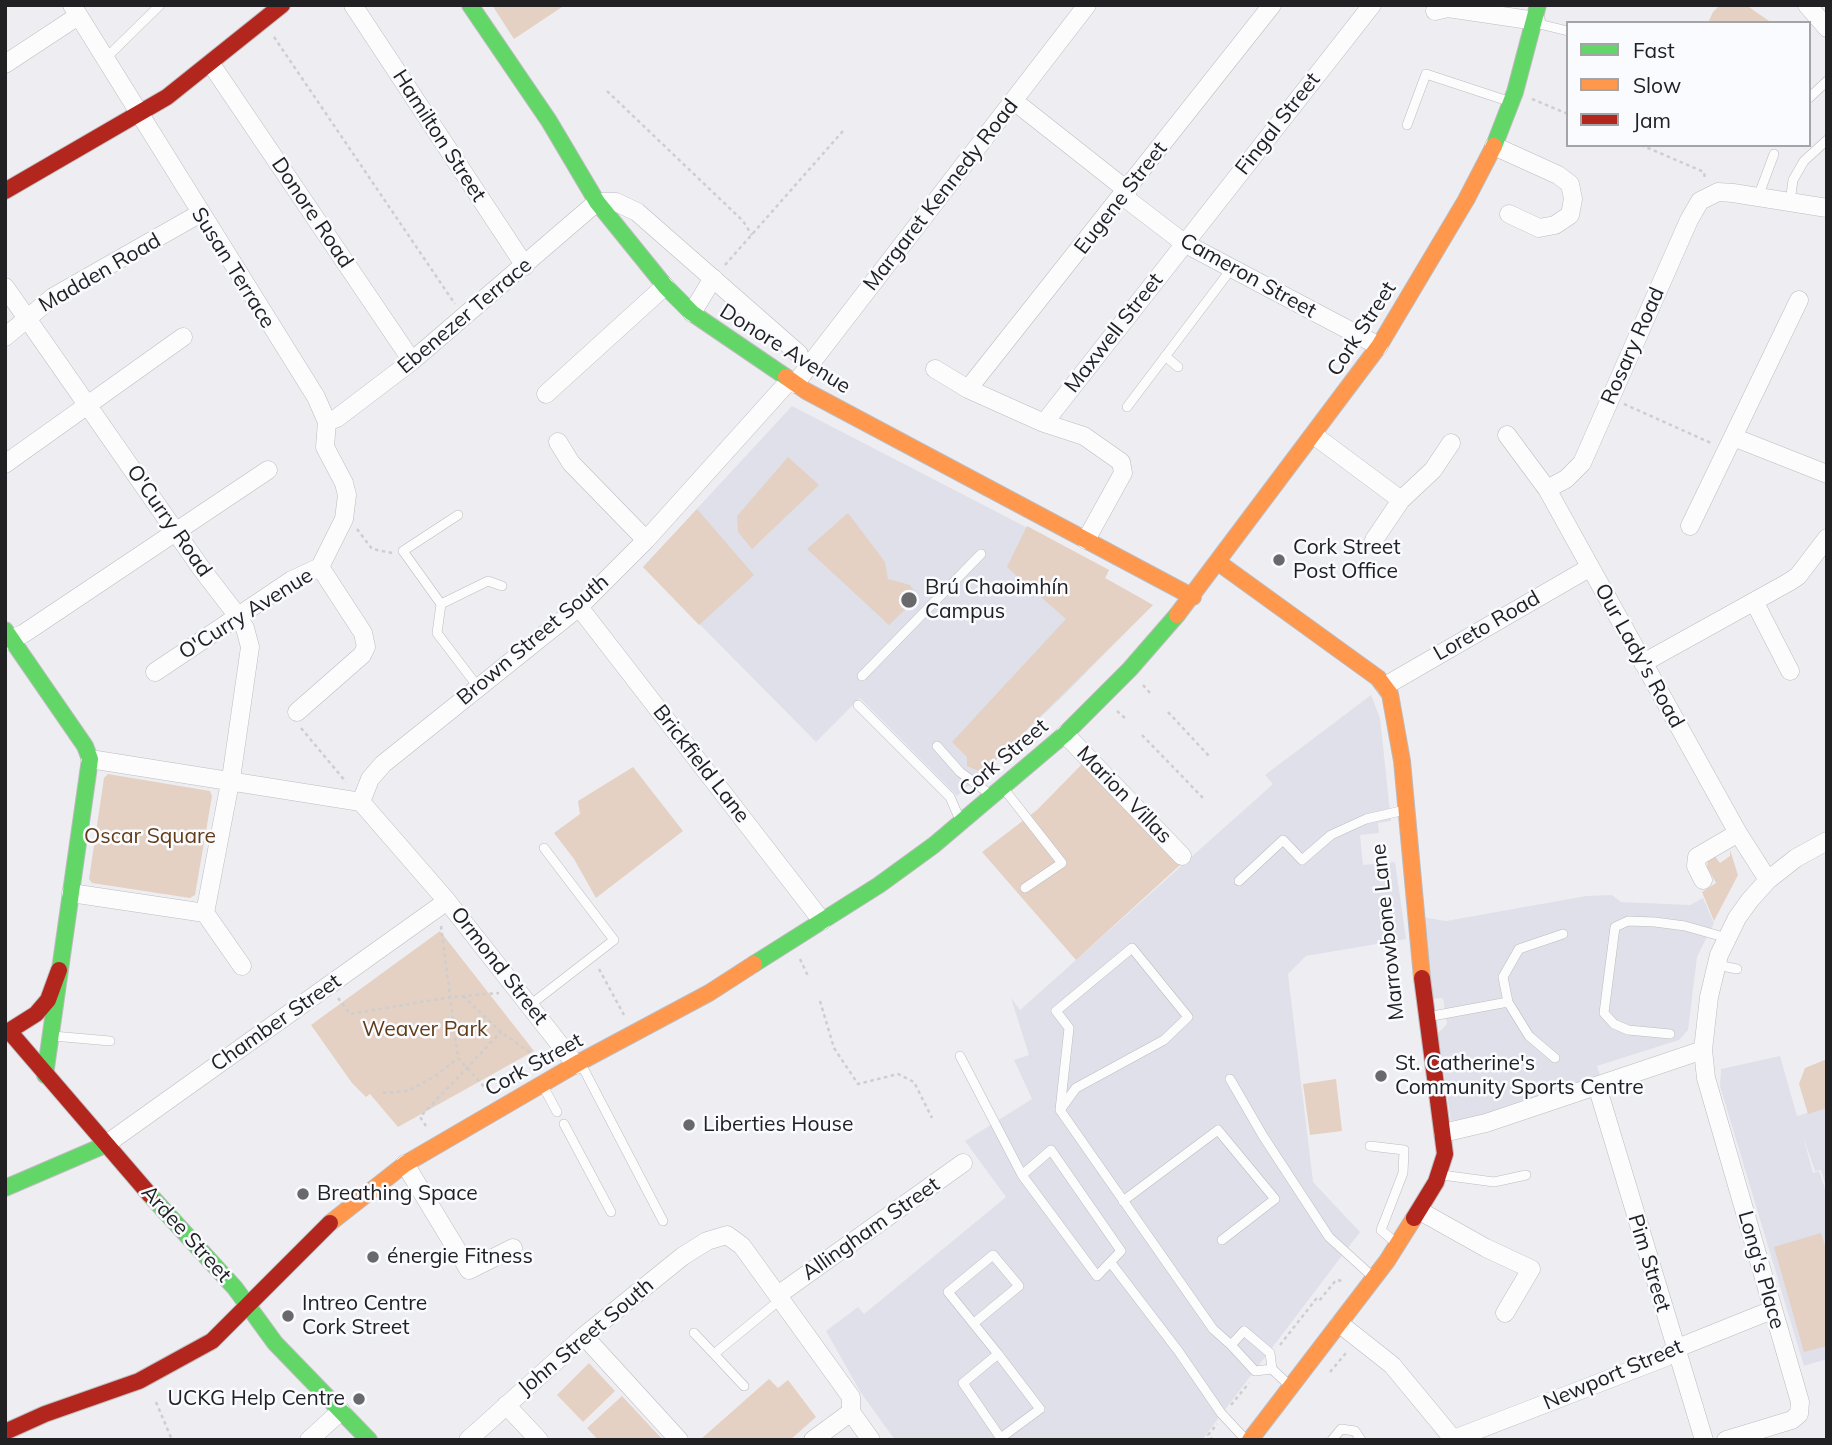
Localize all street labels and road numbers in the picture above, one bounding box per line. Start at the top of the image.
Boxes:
street label: Hamilton Street [387,65,491,207]
street label: Fingal Street [1230,68,1326,180]
street label: Margaret Kennedy Road [858,94,1024,296]
street label: Eugene Street [1069,137,1173,259]
street label: Donore Road [266,153,358,273]
street label: Susan Terrace [186,203,280,333]
street label: Madden Road [35,228,165,318]
street label: Cameron Street [1175,228,1321,324]
street label: Ebenezer Terrace [393,253,537,379]
street label: Maxwell Street [1060,268,1168,398]
street label: Cork Street [1322,277,1402,381]
street label: Rosary Road [1596,283,1670,409]
street label: Donore Avenue [715,299,855,399]
street label: O'Curry Road [121,460,217,582]
street label: O'Curry Avenue [175,563,317,665]
street label: Brown Street South [452,569,614,711]
street label: Our Lady's Road [1589,579,1689,733]
street label: Loreto Road [1429,585,1545,667]
street label: Brickfield Lane [647,700,755,828]
street label: Cork Street [955,714,1053,802]
street label: Marion Villas [1071,741,1177,849]
street label: Marrowbone Lane [1366,842,1410,1022]
street label: Ormond Street [445,902,553,1030]
street label: Chamber Street [206,969,346,1077]
street label: Cork Street [481,1028,587,1102]
street label: Allingham Street [797,1172,945,1286]
street label: Ardee Street [136,1180,236,1288]
street label: Long's Place [1732,1208,1790,1332]
street label: Pim Street [1622,1211,1676,1315]
street label: John Street South [513,1273,659,1401]
street label: Newport Street [1540,1334,1686,1416]

